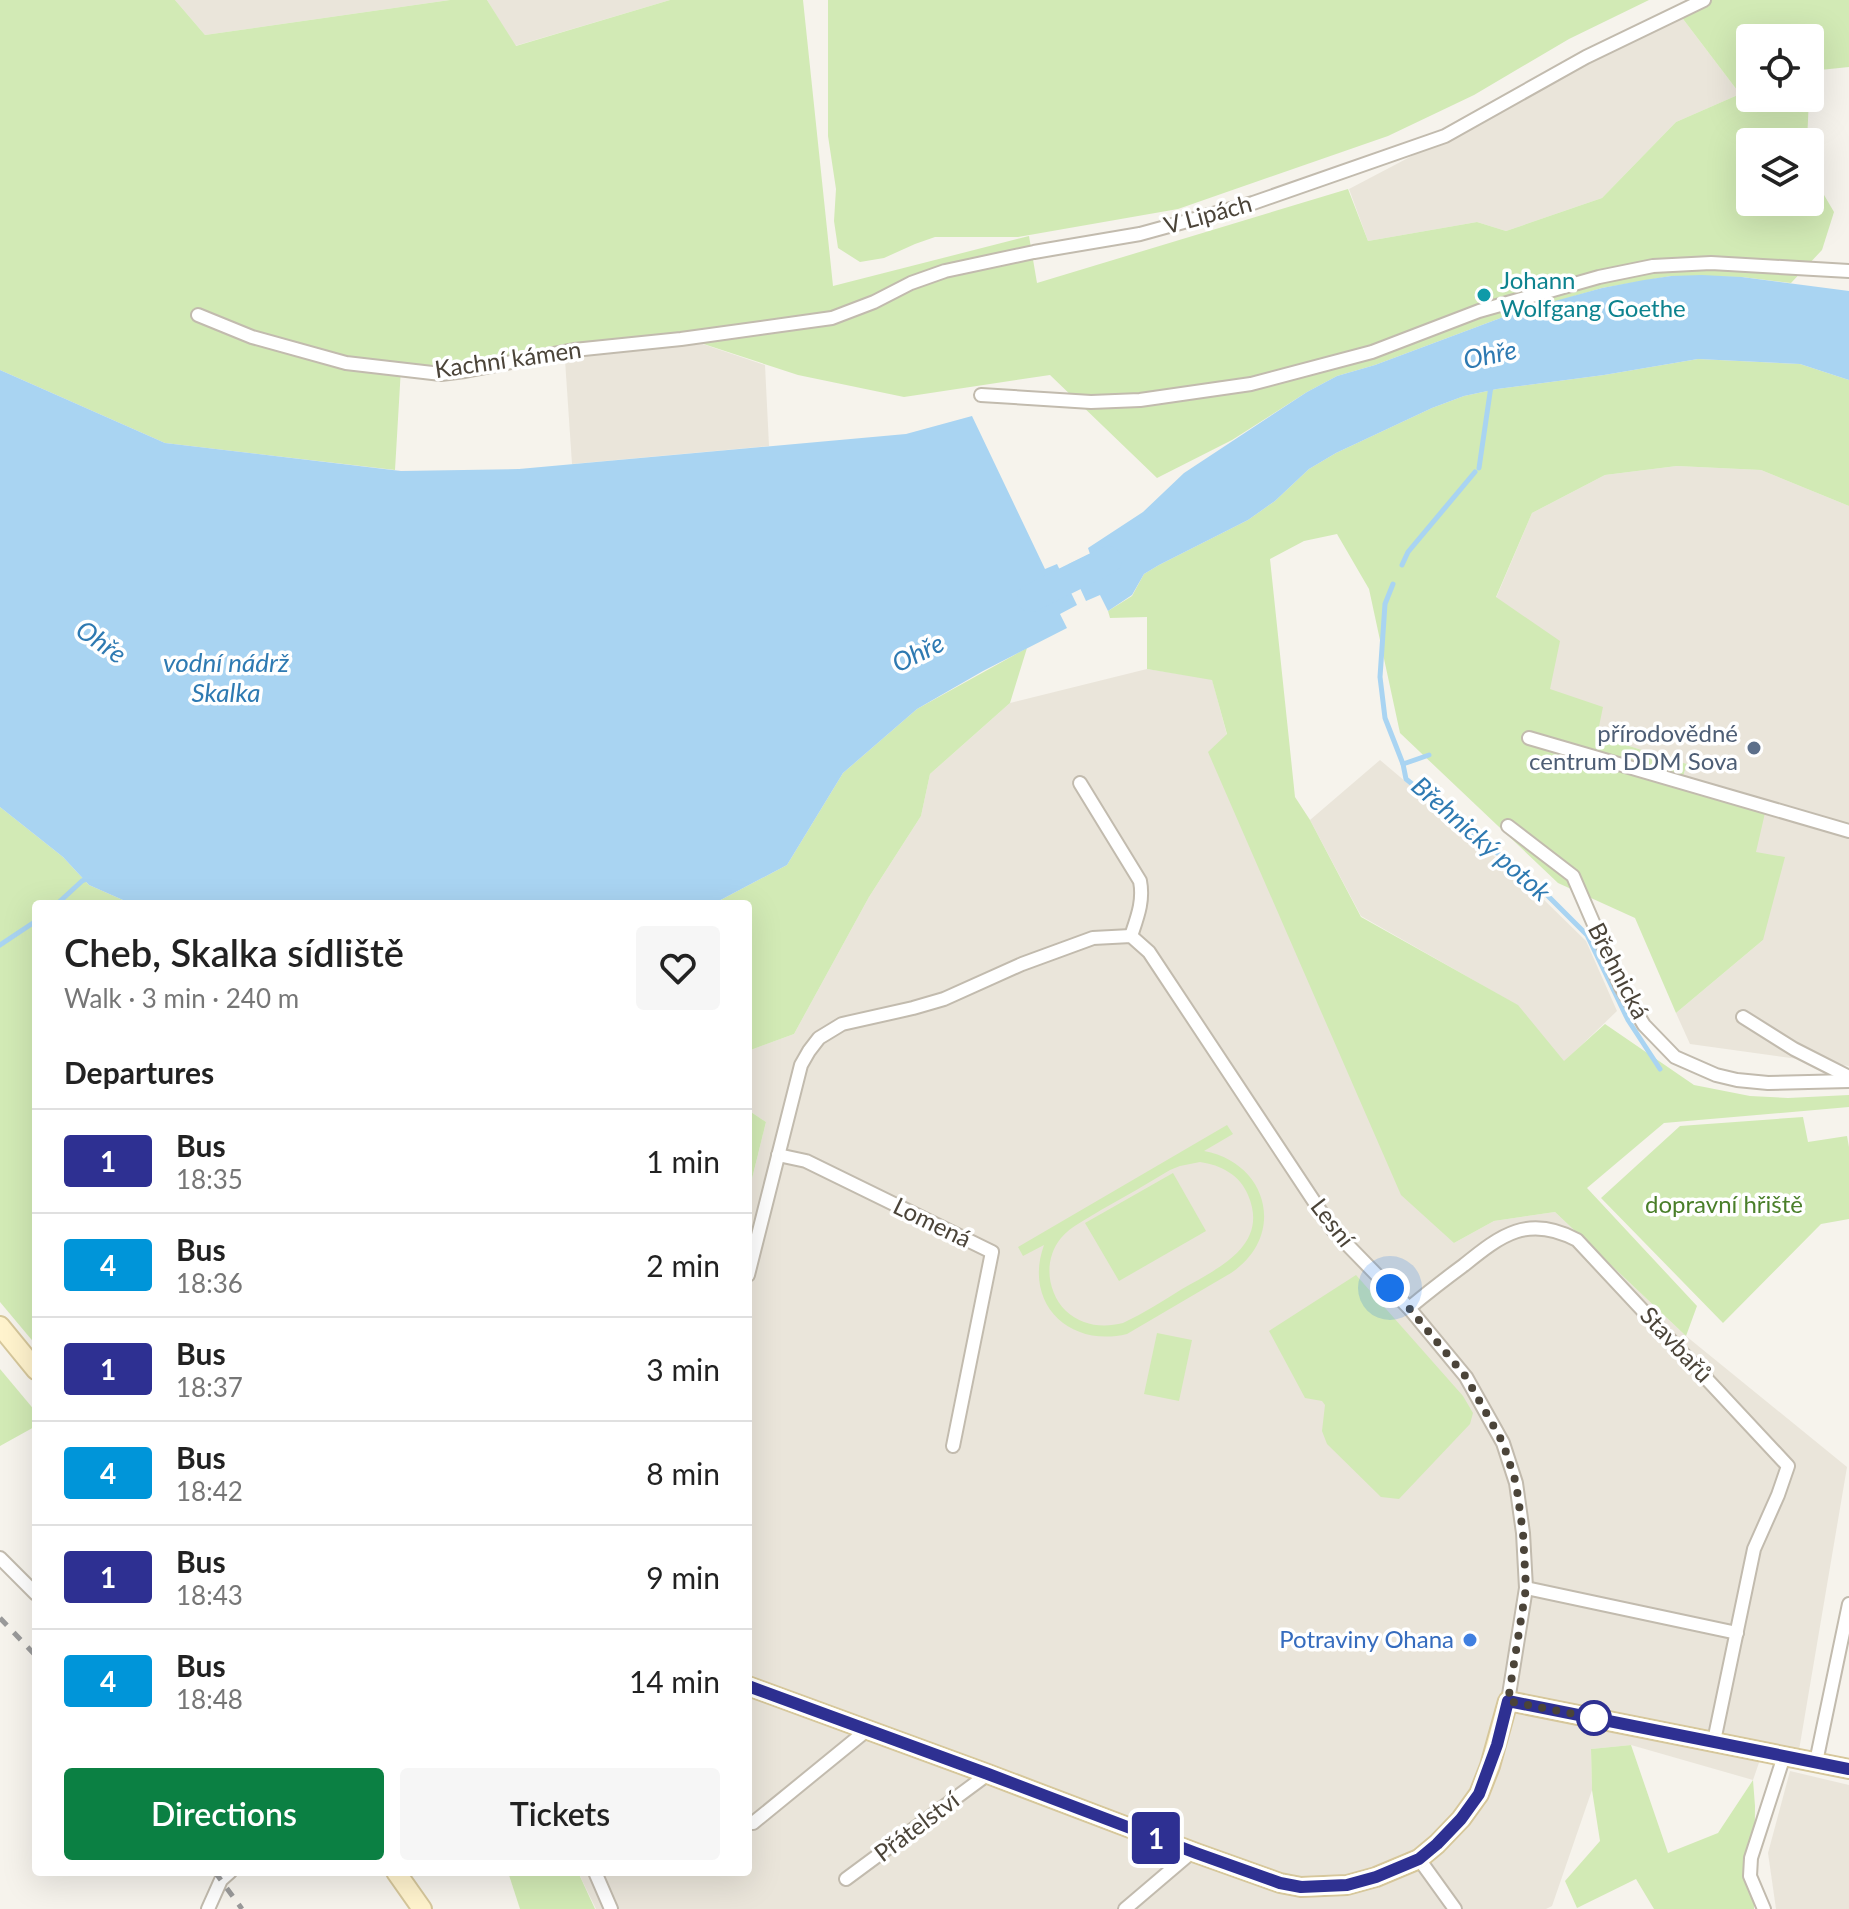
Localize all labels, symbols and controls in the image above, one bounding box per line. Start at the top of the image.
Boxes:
map controls [1736,24,1824,216]
button: locate [1736,24,1824,112]
button: layers [1736,128,1824,216]
street label: V Lipách [1160,188,1255,239]
place label: Johann Wolfgang Goethe [1500,265,1686,322]
marker: Johann Wolfgang Goethe [1475,286,1493,304]
water label: Ohře [1460,333,1519,375]
street label: Kachní kámen [433,334,583,383]
water label: Ohře [70,613,133,670]
water label: Ohře [886,626,949,678]
water label: vodní nádrž Skalka [163,646,289,708]
place label: přírodovědné centrum DDM Sova [1529,718,1738,775]
marker: přírodovědné centrum DDM Sova [1745,739,1763,757]
water label: Břehnický potok [1406,769,1558,908]
street label: Břehnická [1583,917,1656,1023]
button: heart [636,926,720,1010]
text: Cheb, Skalka sídliště [64,929,404,975]
text: Walk · 3 min · 240 m [64,982,299,1014]
text: Departures [64,1054,214,1090]
text: Bus [176,1127,226,1163]
text: 1 min [646,1143,720,1179]
text: 1 [100,1144,116,1178]
text: 18:35 [176,1163,243,1195]
park label: dopravní hřiště [1645,1189,1803,1218]
street label: Lomená [889,1190,976,1253]
street label: Lesní [1305,1192,1362,1253]
text: Bus [176,1231,226,1267]
text: 2 min [646,1247,720,1283]
text: 4 [100,1248,116,1282]
text: 18:36 [176,1267,243,1299]
your location [1370,1268,1410,1308]
street label: Stavbařů [1635,1300,1719,1388]
text: Bus [176,1335,226,1371]
text: 3 min [646,1351,720,1387]
text: 1 [100,1352,116,1386]
text: 18:37 [176,1371,243,1403]
text: Bus [176,1439,226,1475]
text: 8 min [646,1455,720,1491]
text: 4 [100,1456,116,1490]
text: 18:42 [176,1475,243,1507]
text: Bus [176,1543,226,1579]
text: 9 min [646,1559,720,1595]
text: 1 [100,1560,116,1594]
text: 18:43 [176,1579,243,1611]
place label: Potraviny Ohana [1279,1624,1454,1653]
marker: Potraviny Ohana [1461,1631,1479,1649]
text: Bus [176,1647,226,1683]
text: 14 min [629,1663,720,1699]
text: 4 [100,1664,116,1698]
text: 18:48 [176,1683,243,1715]
unlabelled marker [1577,1701,1611,1735]
button: Directions [64,1768,384,1860]
button: Tickets [400,1768,720,1860]
street label: Přátelství [868,1784,965,1867]
line badge: 1 [1130,1812,1182,1864]
text: 1 [1148,1821,1164,1855]

